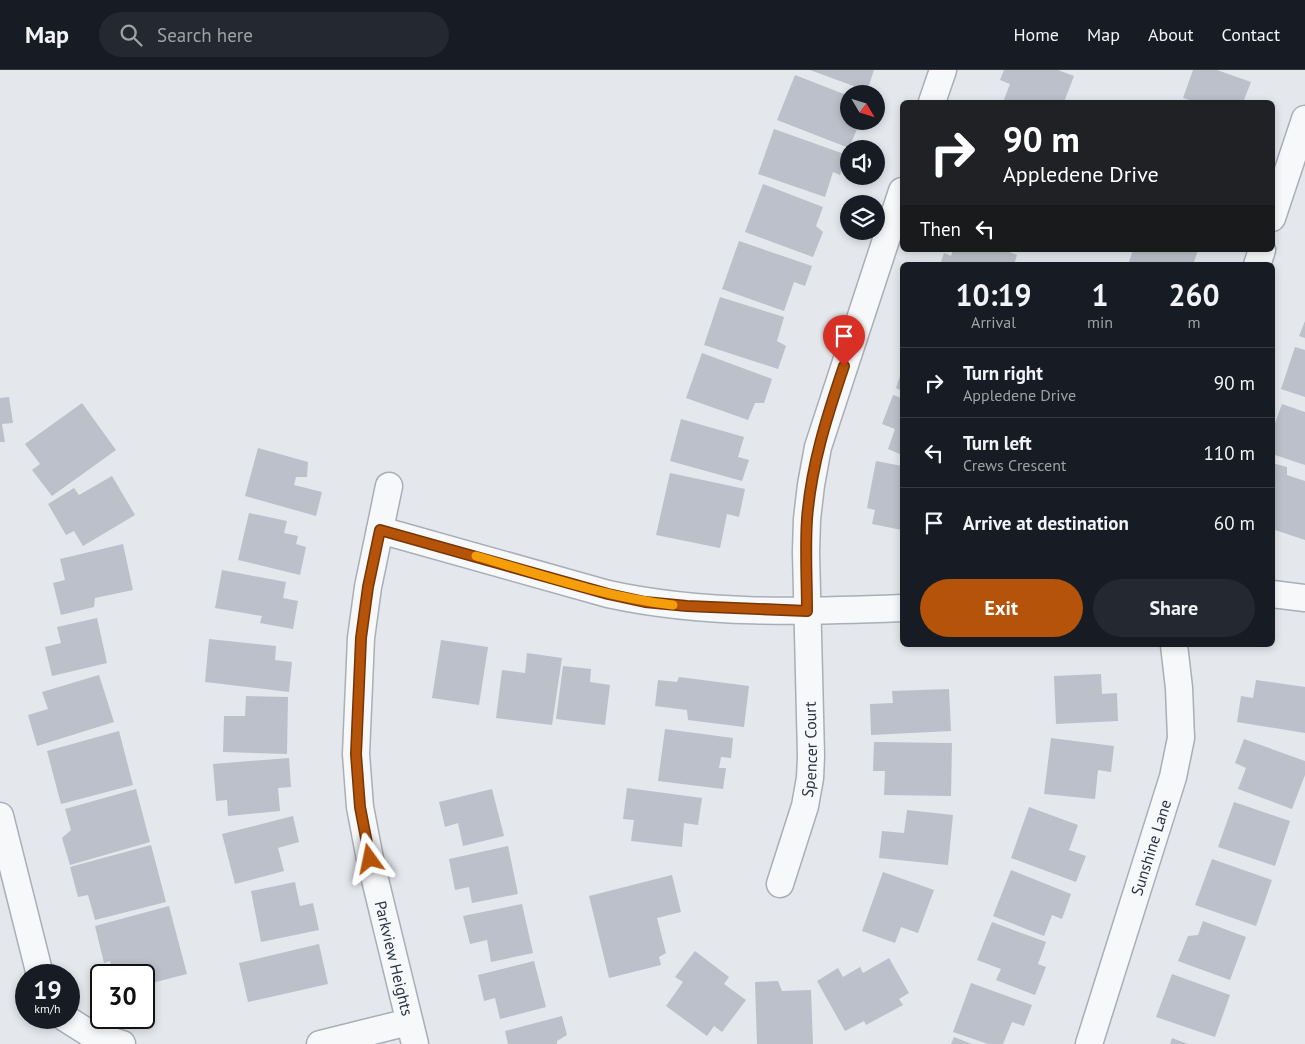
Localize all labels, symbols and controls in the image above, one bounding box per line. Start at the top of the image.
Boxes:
search box [99,12,449,57]
text: Map [25,19,69,50]
icon: search [117,21,145,49]
text: Search here [157,23,253,47]
text: Home [1013,23,1059,46]
text: Map [1087,23,1120,46]
text: About [1148,23,1194,46]
text: Contact [1222,23,1280,46]
north arrow [840,85,885,130]
map controls [840,85,885,240]
text: 90 m [1003,116,1080,162]
icon: right [920,120,985,185]
button: sound [840,140,885,185]
text: Appledene Drive [1003,160,1159,188]
button: layers [840,195,885,240]
icon: left [971,215,999,243]
text: Then [920,217,961,241]
text: 10:19 [955,275,1032,314]
text: 1 [1092,275,1109,314]
text: 260 [1168,275,1220,314]
text: Arrival [971,312,1016,332]
text: min [1087,312,1113,332]
text: m [1188,312,1201,332]
pin [823,315,865,366]
icon: arrive [830,322,858,350]
text: Turn right [963,361,1043,385]
icon: right [920,369,948,397]
text: 90 m [1214,371,1255,395]
text: Appledene Drive [963,385,1076,405]
text: Turn left [963,431,1032,455]
icon: left [920,439,948,467]
text: 110 m [1203,441,1255,465]
text: Crews Crescent [963,455,1066,475]
icon: arrive [920,509,948,537]
text: Arrive at destination [963,511,1129,535]
text: 60 m [1214,511,1255,535]
button: Exit [920,579,1083,637]
button: Share [1093,579,1255,637]
street label: Spencer Court [797,701,821,799]
street label: Sunshine Lane [1126,797,1175,898]
position arrow [343,832,395,884]
street label: Parkview Heights [371,899,418,1018]
speed limit sign: 30 [90,964,155,1029]
text: 19 [33,974,62,1006]
text: km/h [34,1001,61,1016]

